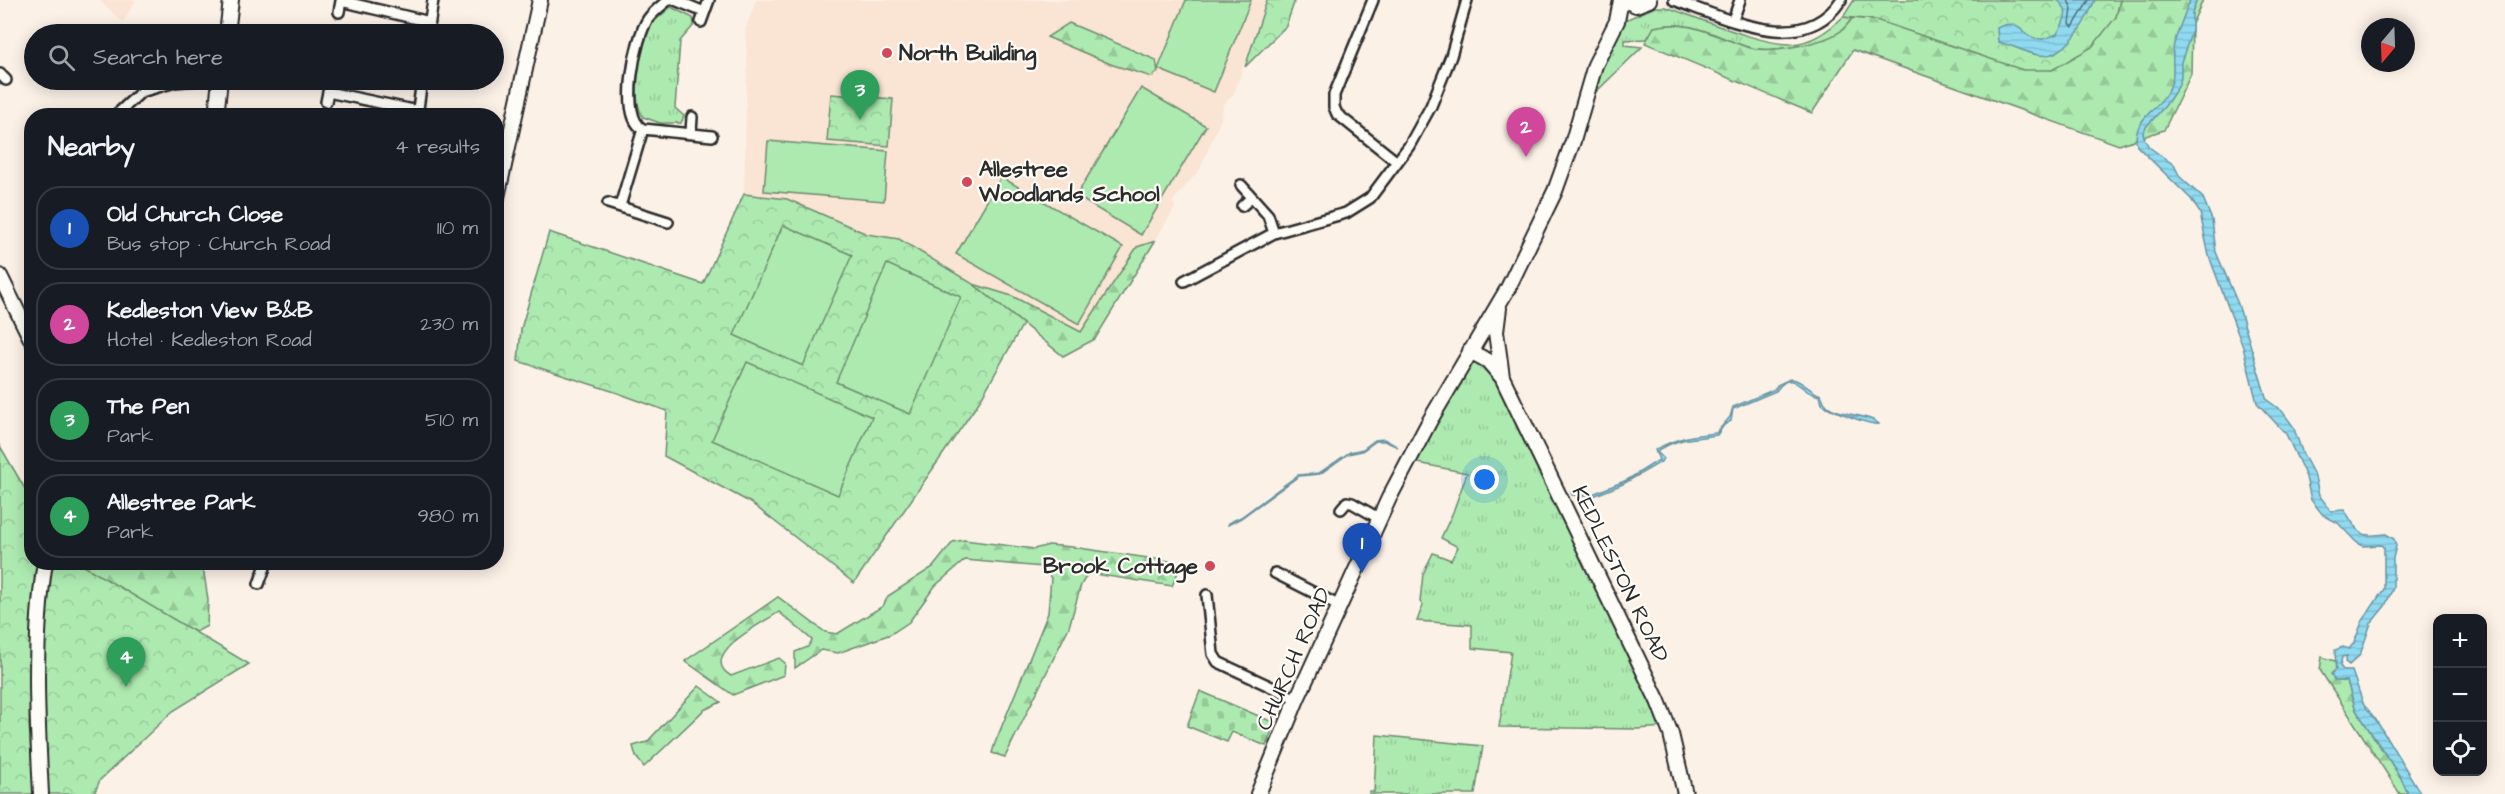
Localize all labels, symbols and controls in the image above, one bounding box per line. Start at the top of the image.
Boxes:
north arrow [2361,18,2415,72]
search box [24,24,504,90]
place label: North Building [899,38,1037,70]
icon: search [45,41,78,74]
text: Search here [93,42,223,73]
marker: North Building [880,46,894,60]
pin: 3 [840,70,880,120]
pin: 2 [1506,108,1546,157]
text: Nearby [48,129,135,165]
text: 4 results [395,133,480,161]
place label: Allestree Woodlands School [978,154,1160,210]
marker: Allestree Woodlands School [960,175,974,189]
text: Old Church Close [107,199,283,230]
text: 1 [68,214,71,242]
text: 110 m [437,214,478,242]
text: Bus stop · Church Road [107,230,331,258]
text: Kedleston View B&B [107,295,313,326]
text: 2 [64,310,75,338]
text: 230 m [420,310,478,338]
text: Hotel · Kedleston Road [107,326,312,354]
text: The Pen [107,391,189,422]
text: 3 [64,406,75,434]
text: 510 m [425,406,478,434]
text: Park [107,422,153,450]
your location [1470,465,1499,494]
street label: KEDLESTON ROAD [1564,481,1676,667]
text: Allestree Park [107,487,255,518]
text: 4 [63,502,76,530]
text: 980 m [417,502,478,530]
text: Park [107,518,153,546]
pin: 1 [1342,524,1382,573]
place label: Brook Cottage [1043,551,1198,583]
marker: Brook Cottage [1203,559,1217,573]
street label: CHURCH ROAD [1249,583,1339,735]
map controls [2433,614,2487,776]
button: + [2433,614,2487,668]
pin: 4 [106,638,146,687]
button: − [2433,668,2487,722]
button: locate [2433,722,2487,776]

